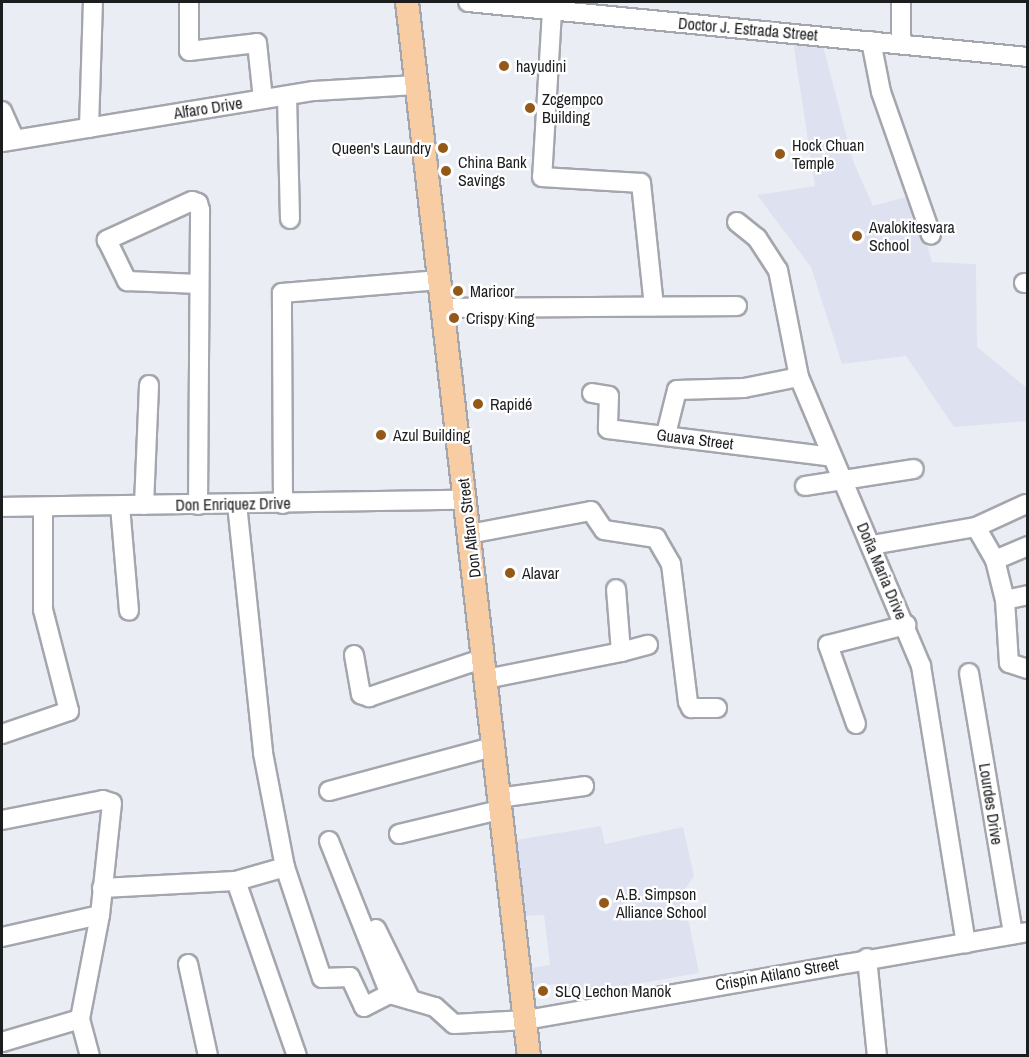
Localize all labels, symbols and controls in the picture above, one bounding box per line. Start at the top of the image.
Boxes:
street label: Doctor J. Estrada Street [677,13,819,45]
place label: hayudini [516,56,566,76]
marker: hayudini [497,59,511,73]
place label: Zcgempco Building [542,89,603,127]
street label: Alfaro Drive [172,93,244,123]
marker: Zcgempco Building [523,101,537,115]
place label: Hock Chuan Temple [792,135,864,173]
place label: Queen's Laundry [331,138,431,158]
marker: Queen's Laundry [436,141,450,155]
marker: Hock Chuan Temple [773,147,787,161]
place label: China Bank Savings [458,152,527,190]
marker: China Bank Savings [439,164,453,178]
place label: Avalokitesvara School [869,217,955,255]
marker: Avalokitesvara School [850,229,864,243]
place label: Maricor [470,281,514,301]
marker: Maricor [451,284,465,298]
place label: Crispy King [466,308,535,328]
marker: Crispy King [447,311,461,325]
place label: Rapidé [490,394,532,414]
marker: Rapidé [471,397,485,411]
place label: Azul Building [393,425,470,445]
street label: Guava Street [655,425,735,453]
marker: Azul Building [374,428,388,442]
street label: Don Alfaro Street [453,477,485,579]
street label: Don Enriquez Drive [175,493,291,515]
street label: Doña Maria Drive [853,520,911,622]
place label: Alavar [522,563,559,583]
marker: Alavar [503,566,517,580]
street label: Lourdes Drive [975,762,1007,846]
place label: A.B. Simpson Alliance School [616,884,706,922]
marker: A.B. Simpson Alliance School [597,896,611,910]
street label: Crispin Atilano Street [714,954,840,994]
place label: SLQ Lechon Manok [555,981,671,1001]
marker: SLQ Lechon Manok [536,984,550,998]

